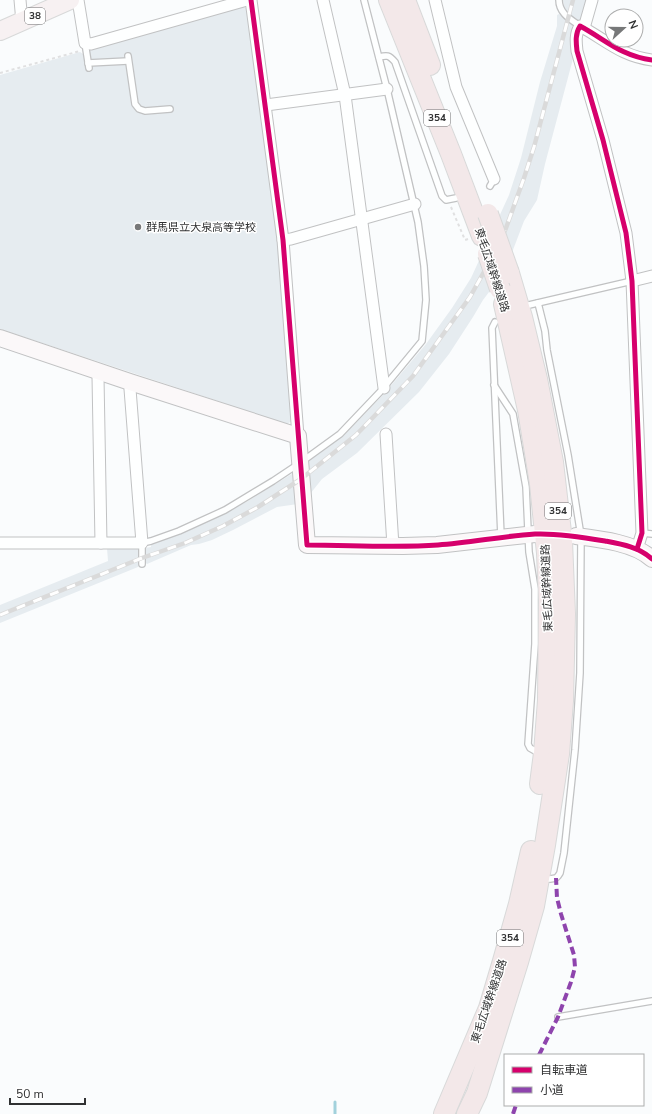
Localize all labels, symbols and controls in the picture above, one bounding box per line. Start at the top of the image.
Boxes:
road number: 38 [25,8,45,24]
north arrow [604,8,644,48]
text: N [624,18,641,31]
road number: 354 [424,110,450,126]
place label: 群馬県立大泉高等学校 [146,220,256,235]
marker: 群馬県立大泉高等学校 [133,222,143,232]
street label: 東毛広域幹線道路 [471,226,513,314]
road number: 354 [545,503,571,519]
street label: 東毛広域幹線道路 [538,544,556,632]
road number: 354 [497,930,523,946]
street label: 東毛広域幹線道路 [468,957,510,1045]
legend [504,1054,644,1106]
text: 自転車道 [540,1062,588,1078]
scale bar [10,1080,85,1106]
text: 小道 [540,1082,564,1098]
text: 50 m [16,1086,44,1102]

